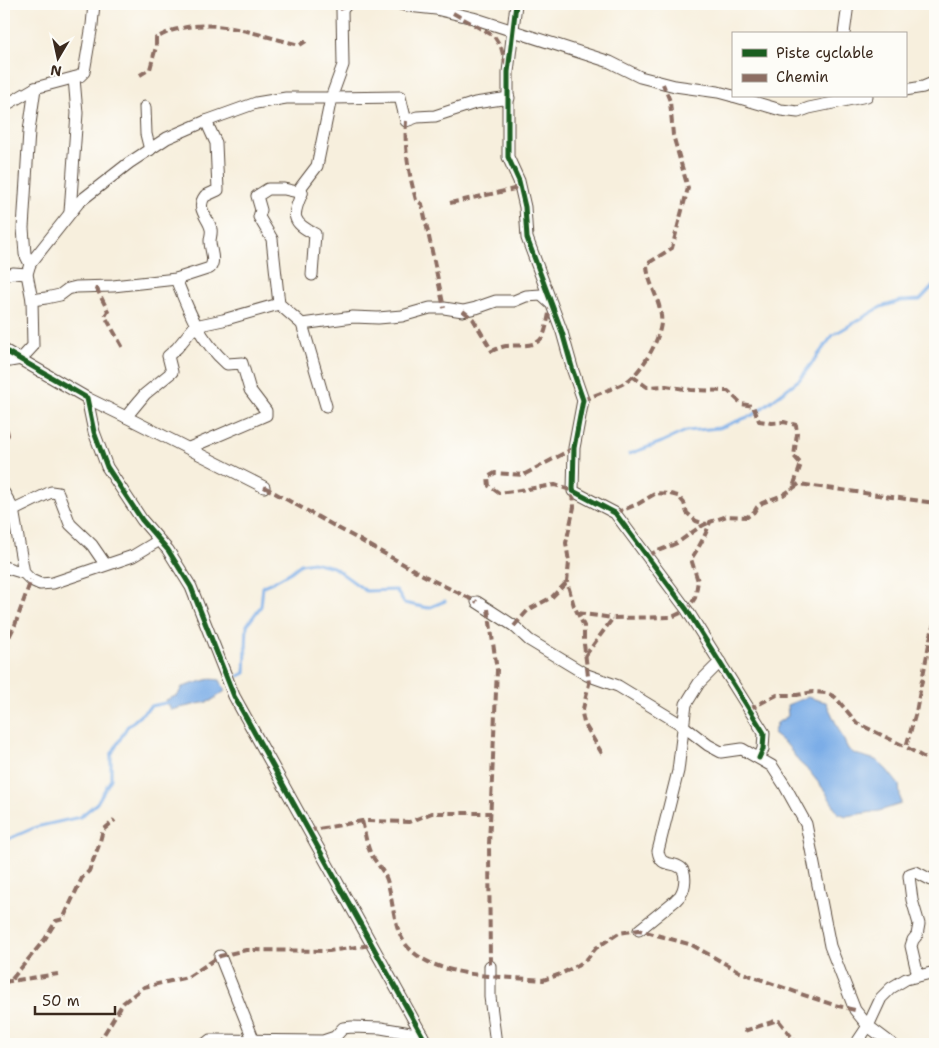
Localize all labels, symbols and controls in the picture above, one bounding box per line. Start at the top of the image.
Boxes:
north arrow [32,32,82,82]
legend [732,32,906,98]
text: Piste cyclable [776,43,874,63]
text: N [49,61,63,81]
text: Chemin [776,67,829,87]
scale bar [35,983,115,1015]
text: 50 m [42,991,80,1011]

